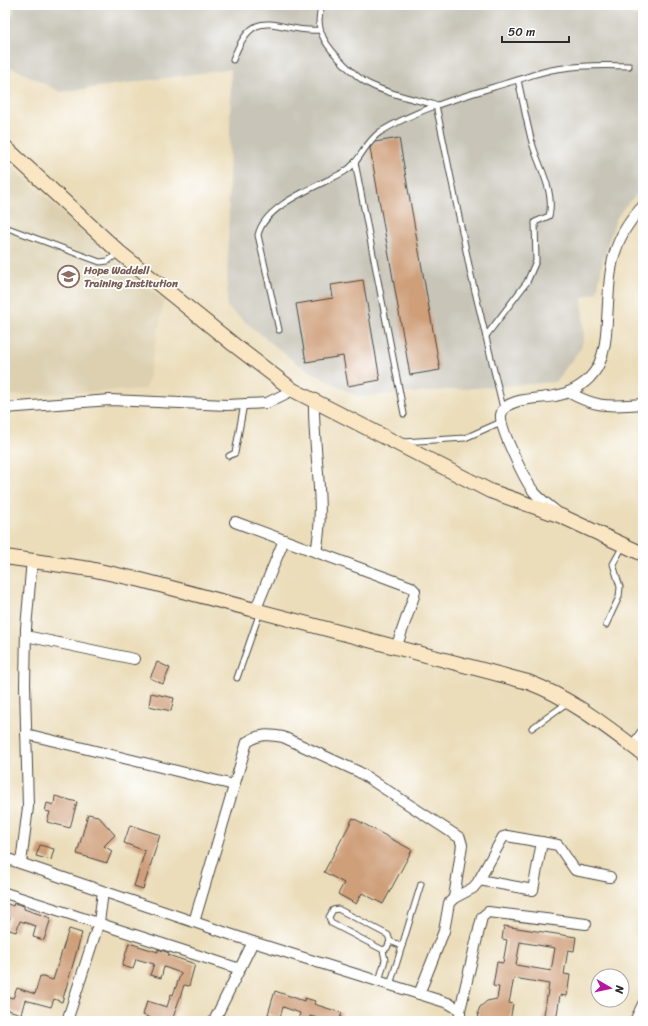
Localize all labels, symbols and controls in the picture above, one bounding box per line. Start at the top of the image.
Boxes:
scale bar [502,18,569,44]
text: 50 m [508,21,535,43]
place label: Hope Waddell Training Institution [83,261,178,293]
school or university icon: Hope Waddell Training Institution [56,263,82,289]
north arrow [590,968,630,1008]
text: N [609,983,630,995]

